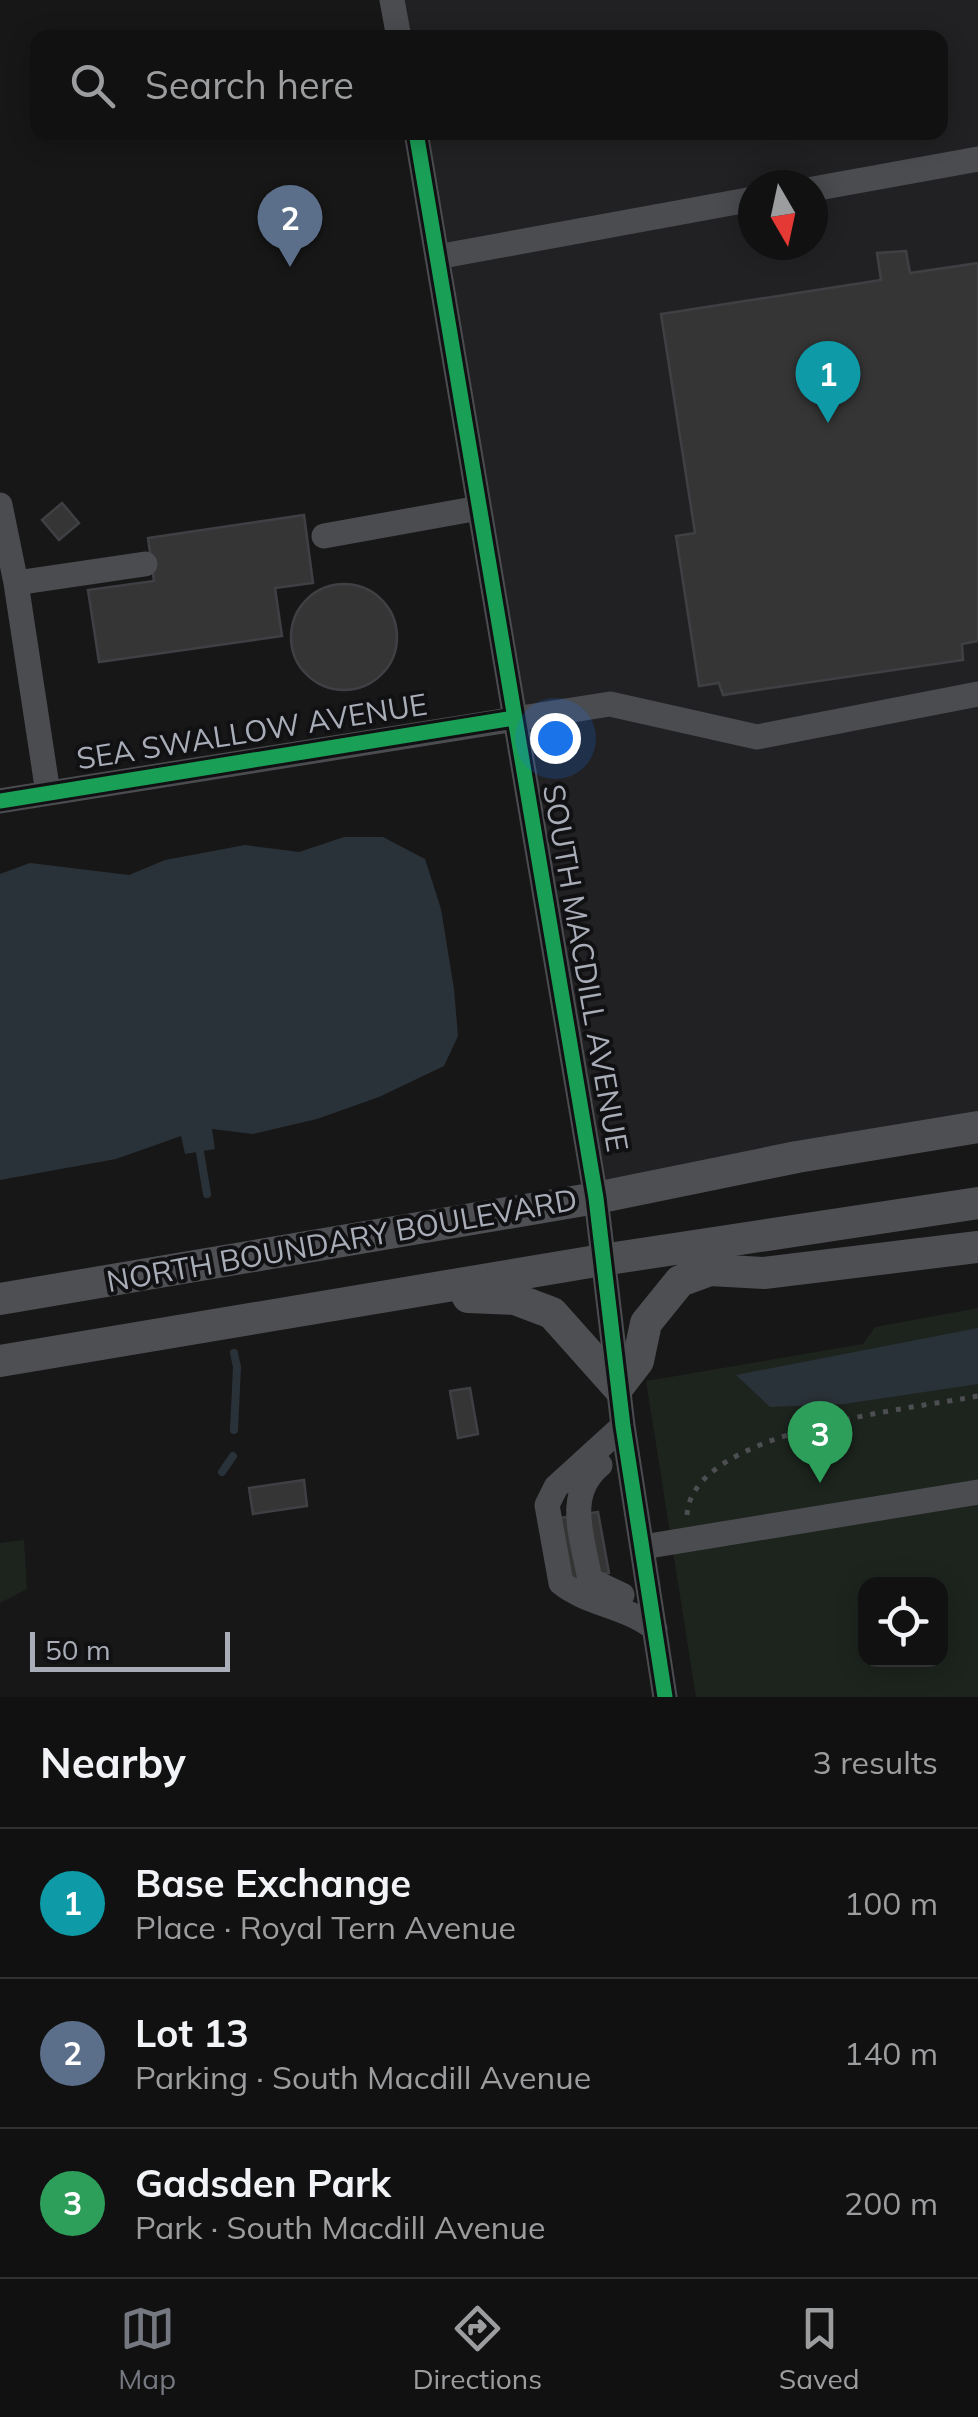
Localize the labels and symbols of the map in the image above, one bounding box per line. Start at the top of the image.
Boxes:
north arrow [738,170,828,260]
pin: 2 [258,184,322,267]
pin: 1 [796,340,860,423]
street label: SEA SWALLOW AVENUE [74,685,430,777]
your location [530,713,581,764]
street label: SOUTH MACDILL AVENUE [535,781,637,1154]
street label: NORTH BOUNDARY BOULEVARD [104,1180,580,1300]
pin: 3 [788,1400,852,1483]
scale bar [30,1627,230,1672]

